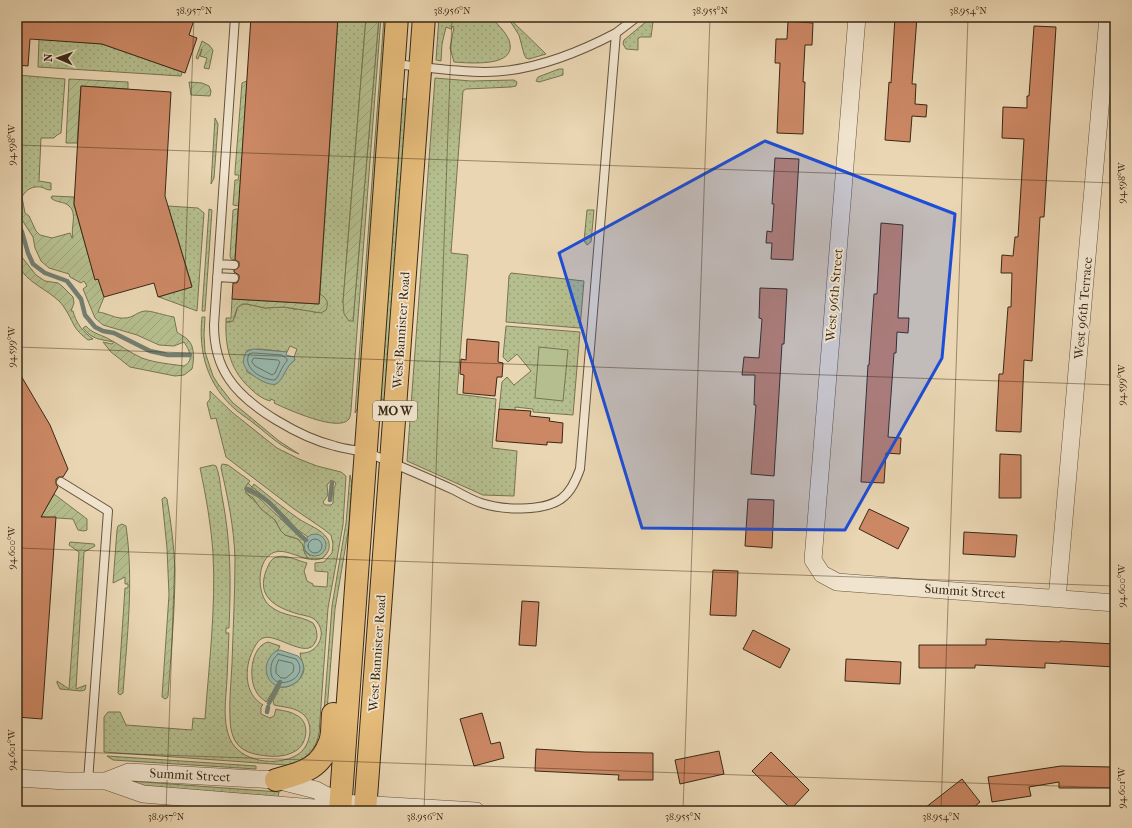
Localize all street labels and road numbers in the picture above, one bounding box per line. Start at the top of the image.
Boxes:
street label: West 96th Street [822,247,846,343]
street label: West 96th Terrace [1071,256,1095,361]
street label: West Bannister Road [389,270,413,390]
road number: MO W [373,401,417,421]
street label: Summit Street [924,581,1006,601]
street label: West Bannister Road [365,593,389,713]
street label: Summit Street [149,765,231,785]

